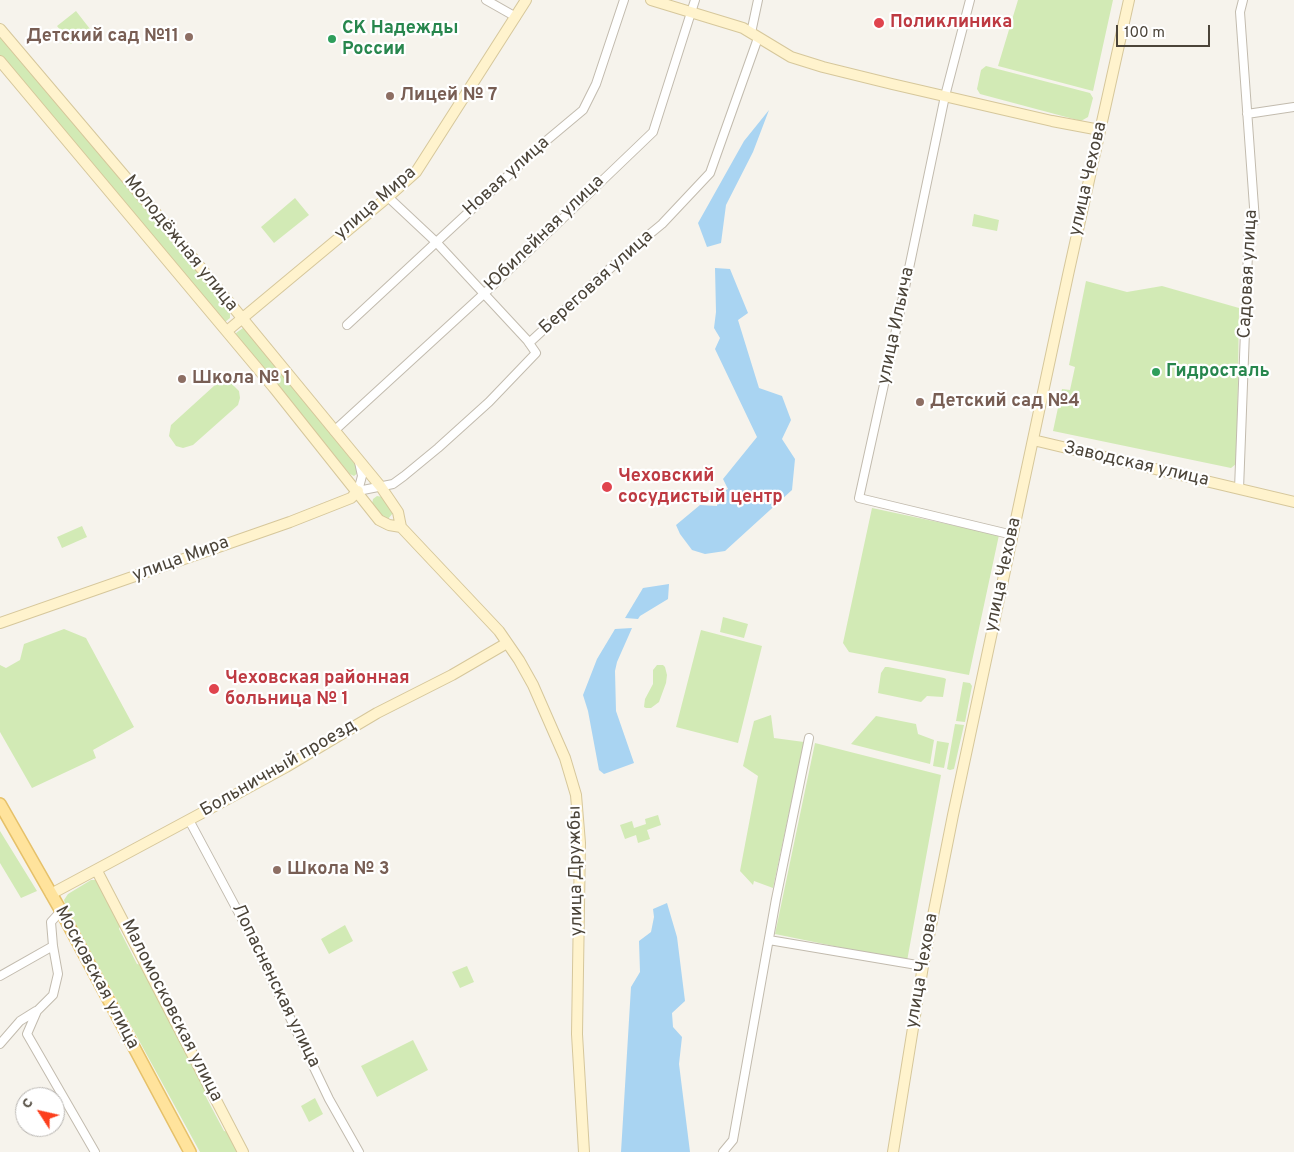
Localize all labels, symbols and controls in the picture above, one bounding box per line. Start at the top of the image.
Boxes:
place label: Поликлиника [890,12,1012,34]
scale bar [1119,15,1213,47]
marker: Поликлиника [872,16,886,30]
place label: СК Надежды России [342,18,458,60]
text: 100 m [1124,24,1165,43]
place label: Детский сад №11 [26,26,179,48]
marker: Детский сад №11 [183,31,195,43]
marker: СК Надежды России [326,33,338,45]
place label: Лицей № 7 [400,85,498,107]
marker: Лицей № 7 [384,90,396,102]
street label: улица Чехова [1065,120,1113,238]
street label: Новая улица [459,133,555,221]
street label: улица Мира [331,163,421,245]
street label: Молодёжная улица [118,171,242,317]
street label: Юбилейная улица [481,171,609,297]
street label: Садовая улица [1235,209,1263,339]
street label: Береговая улица [536,226,658,340]
street label: улица Ильича [874,265,920,387]
place label: Гидросталь [1166,361,1270,383]
marker: Гидросталь [1150,366,1162,378]
place label: Школа № 1 [192,368,291,390]
marker: Школа № 1 [176,373,188,385]
place label: Детский сад №4 [930,391,1080,413]
marker: Детский сад №4 [914,396,926,408]
street label: Заводская улица [1061,438,1211,492]
place label: Чеховский сосудистый центр [618,466,783,508]
marker: Чеховский сосудистый центр [600,480,614,494]
street label: улица Чехова [981,516,1027,634]
street label: улица Мира [130,533,232,587]
place label: Чеховская районная больница № 1 [225,668,410,711]
marker: Чеховская районная больница № 1 [207,682,221,696]
street label: Больничный проезд [197,716,361,822]
street label: улица Дружбы [565,805,589,937]
place label: Школа № 3 [287,859,390,881]
marker: Школа № 3 [271,864,283,876]
street label: Лопасненская улица [226,901,324,1071]
street label: Московская улица [49,903,143,1053]
street label: улица Чехова [902,912,944,1030]
street label: Маломосковская улица [116,916,226,1106]
north arrow [15,1087,65,1137]
text: С [19,1095,38,1112]

